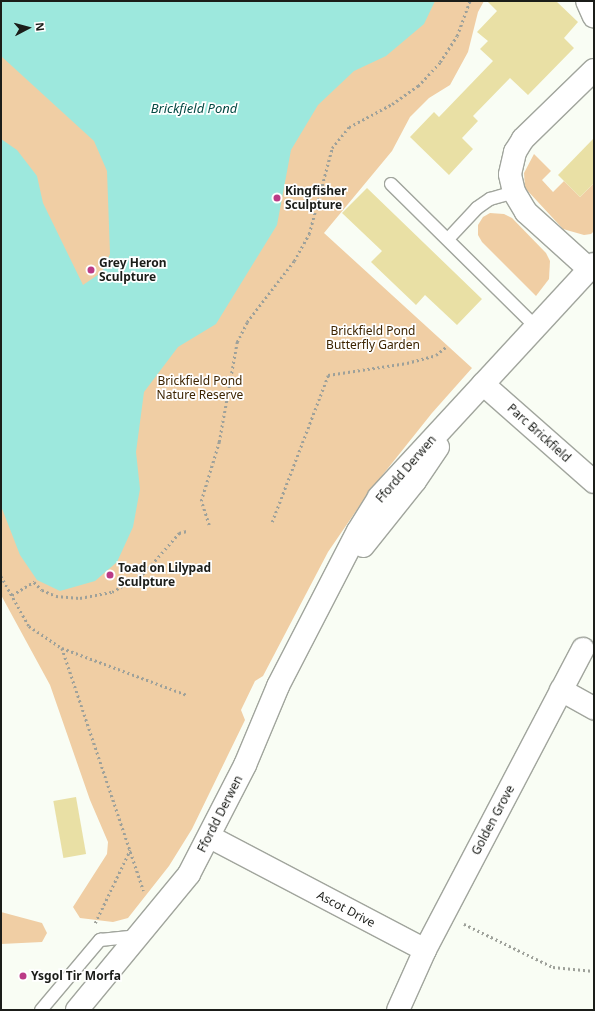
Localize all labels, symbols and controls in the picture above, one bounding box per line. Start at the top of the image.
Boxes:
north arrow [8,8,48,48]
text: N [33,21,48,32]
water label: Brickfield Pond [151,100,237,116]
place label: Kingfisher Sculpture [285,184,347,212]
marker: Kingfisher Sculpture [272,193,282,203]
place label: Grey Heron Sculpture [99,256,166,284]
marker: Grey Heron Sculpture [86,265,96,275]
park label: Brickfield Pond Butterfly Garden [326,324,420,352]
park label: Brickfield Pond Nature Reserve [157,374,243,402]
street label: Parc Brickfield [504,401,574,465]
street label: Ffordd Derwen [373,432,439,506]
place label: Toad on Lilypad Sculpture [118,561,211,589]
marker: Toad on Lilypad Sculpture [105,570,115,580]
street label: Ffordd Derwen [194,773,246,855]
street label: Golden Grove [469,783,517,857]
street label: Ascot Drive [315,888,377,930]
place label: Ysgol Tir Morfa [31,969,121,983]
marker: Ysgol Tir Morfa [18,971,28,981]

